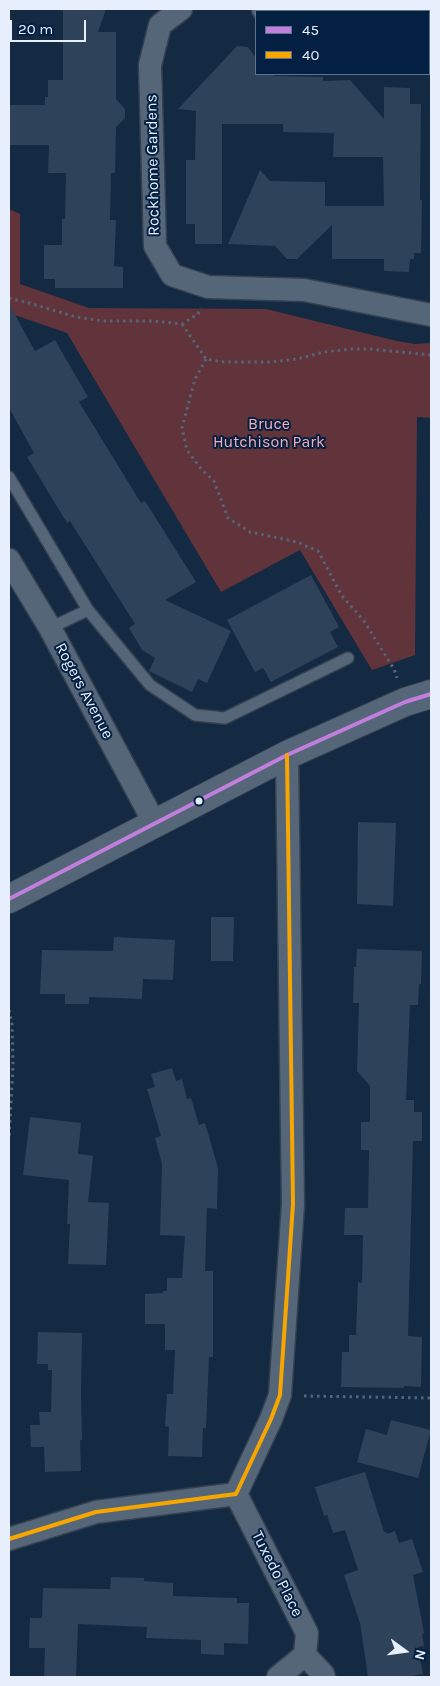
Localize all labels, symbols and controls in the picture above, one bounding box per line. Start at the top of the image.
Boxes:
scale bar [12,10,89,42]
legend [255,10,430,75]
text: 20 m [18,20,53,38]
text: 45 [302,21,319,39]
text: 40 [302,46,319,64]
street label: Rockhome Gardens [142,94,164,236]
park label: Bruce Hutchison Park [213,414,325,452]
street label: Rogers Avenue [51,640,117,742]
unlabelled marker [194,796,204,806]
street label: Tuxedo Place [247,1528,307,1620]
north arrow [380,1626,430,1676]
text: N [411,1648,430,1662]

